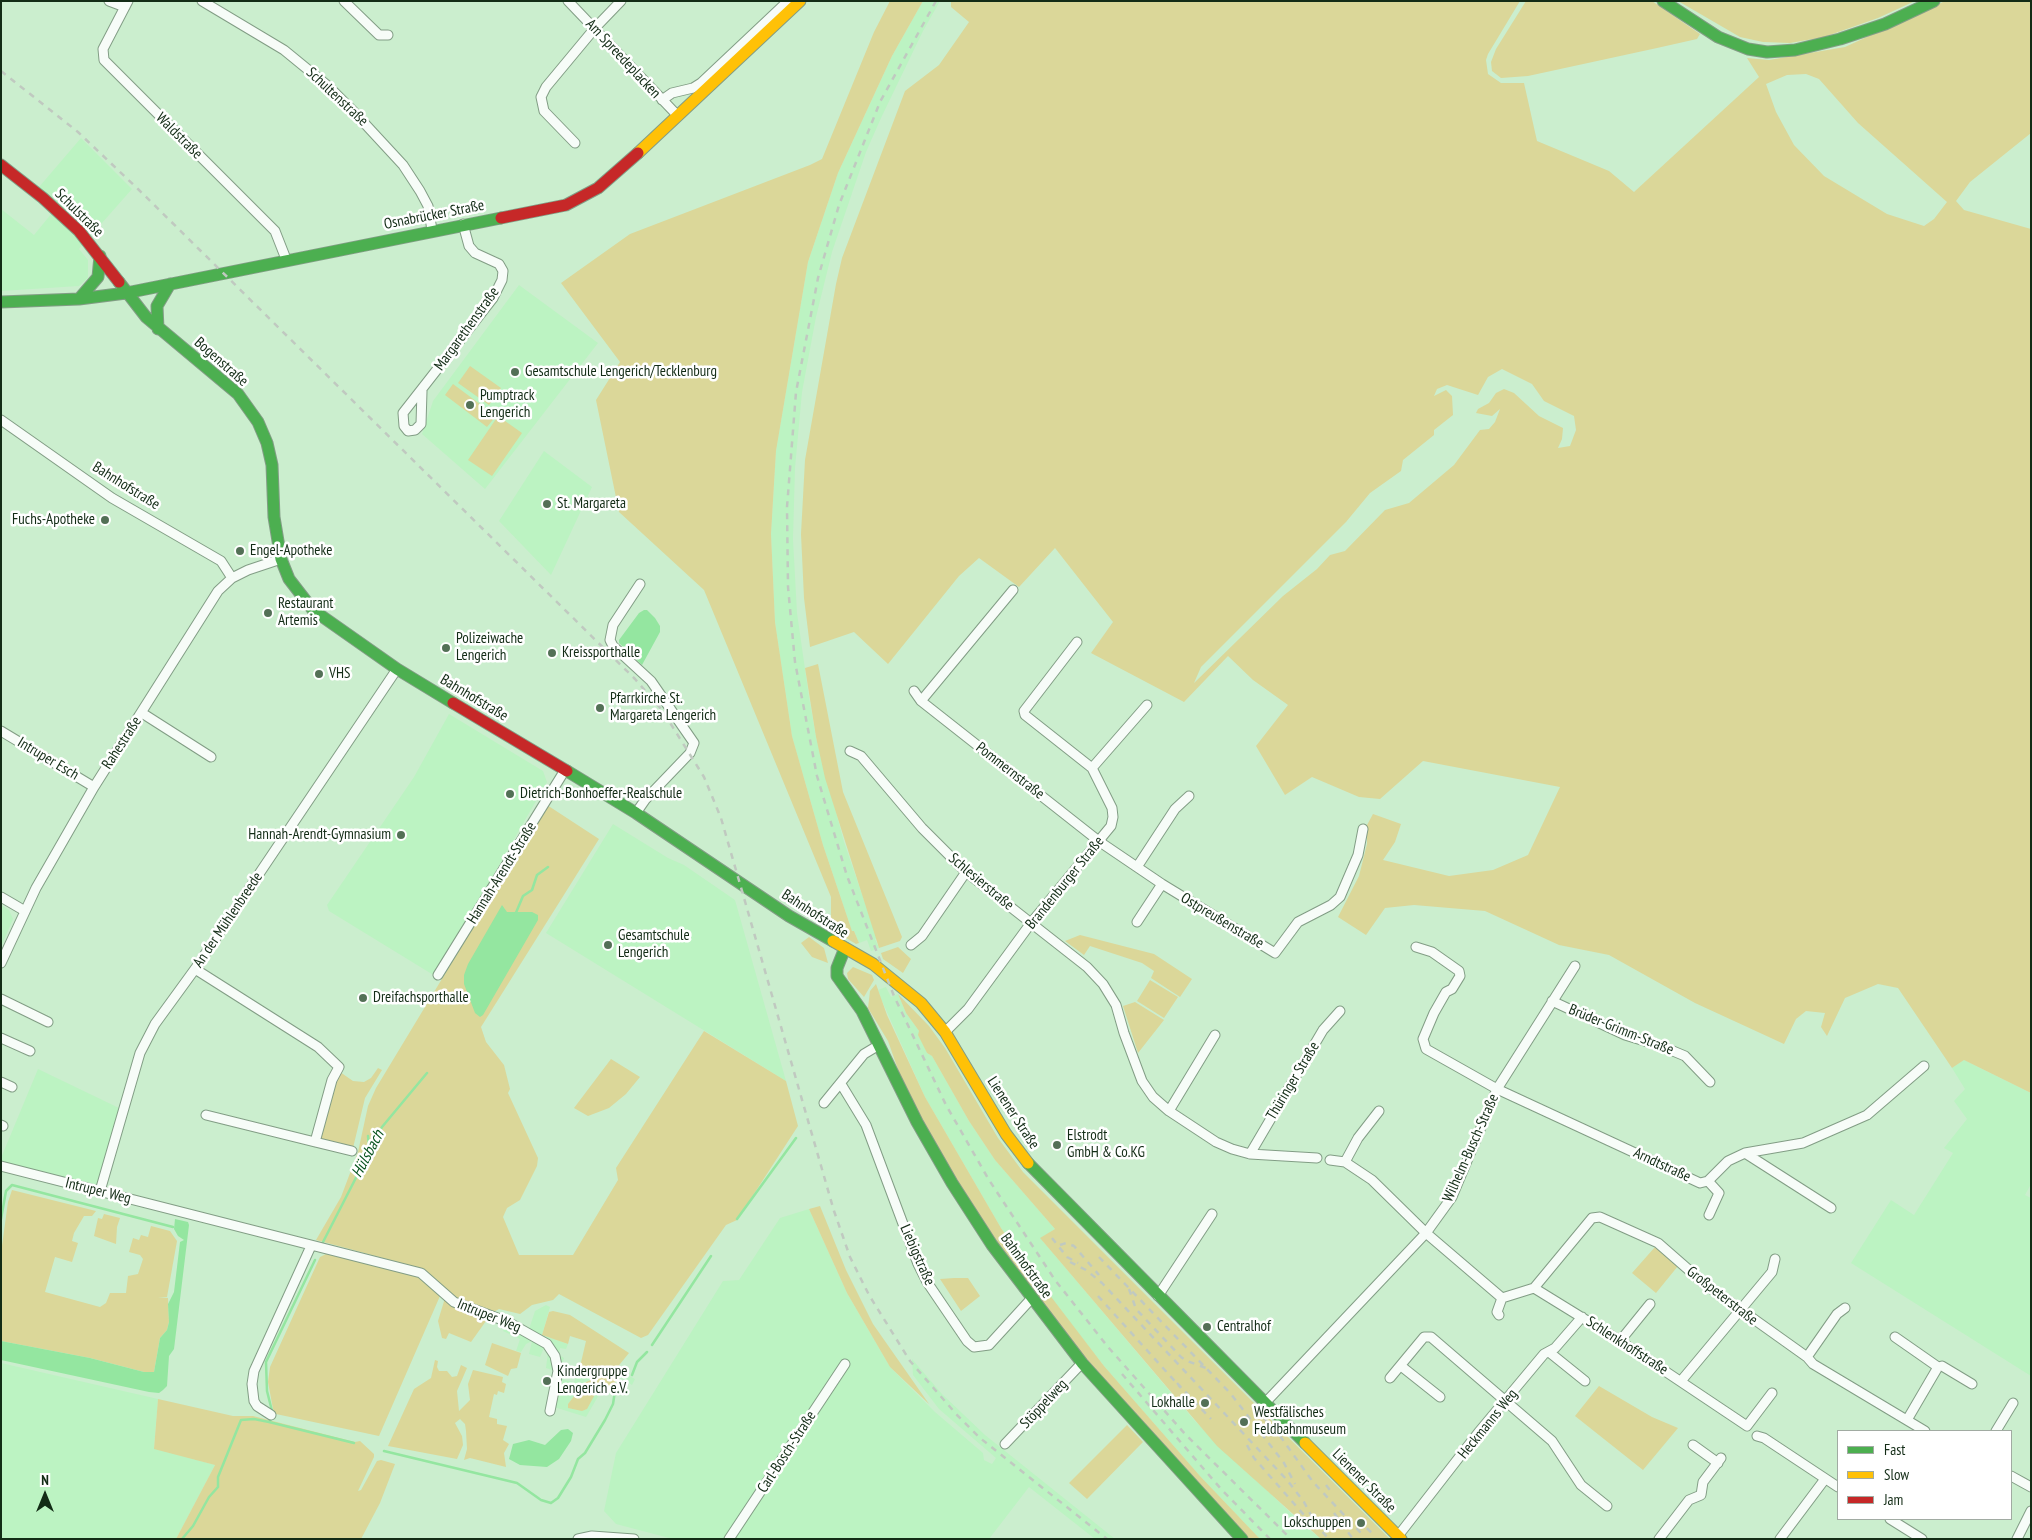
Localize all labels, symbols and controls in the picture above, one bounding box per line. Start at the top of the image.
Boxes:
street label: Am Spreedeplacken [582,16,664,102]
street label: Schultenstraße [302,64,372,130]
street label: Waldstraße [152,109,206,163]
street label: Schulstraße [51,185,107,241]
street label: Osnabrücker Straße [382,196,486,234]
street label: Margarethenstraße [431,284,503,374]
street label: Bogenstraße [190,334,252,390]
place label: Gesamtschule Lengerich/Tecklenburg [525,363,717,381]
marker: Gesamtschule Lengerich/Tecklenburg [509,366,521,378]
place label: Pumptrack Lengerich [480,387,535,422]
marker: Pumptrack Lengerich [464,399,476,411]
street label: Bahnhofstraße [89,458,163,514]
place label: St. Margareta [557,495,626,513]
marker: St. Margareta [541,498,553,510]
place label: Fuchs-Apotheke [12,511,95,529]
marker: Fuchs-Apotheke [99,514,111,526]
place label: Engel-Apotheke [250,542,332,560]
marker: Engel-Apotheke [234,545,246,557]
place label: Restaurant Artemis [278,595,333,630]
marker: Restaurant Artemis [262,607,274,619]
place label: Polizeiwache Lengerich [456,630,523,665]
marker: Polizeiwache Lengerich [440,642,452,654]
place label: Kreissporthalle [562,644,640,662]
marker: Kreissporthalle [546,647,558,659]
place label: VHS [329,665,350,683]
marker: VHS [313,668,325,680]
street label: Bahnhofstraße [437,671,511,725]
place label: Pfarrkirche St. Margareta Lengerich [610,690,716,725]
marker: Pfarrkirche St. Margareta Lengerich [594,702,606,714]
street label: Rahestraße [98,713,146,773]
street label: Intruper Esch [14,734,82,784]
street label: Pommernstraße [972,739,1048,803]
place label: Dietrich-Bonhoeffer-Realschule [520,785,682,803]
marker: Dietrich-Bonhoeffer-Realschule [504,788,516,800]
street label: Hannah-Arendt-Straße [463,819,541,927]
place label: Hannah-Arendt-Gymnasium [248,826,391,844]
marker: Hannah-Arendt-Gymnasium [395,829,407,841]
street label: Brandenburger Straße [1022,833,1108,933]
street label: Schlesierstraße [945,850,1017,914]
street label: An der Mühlenbreede [189,869,267,971]
street label: Bahnhofstraße [778,886,852,942]
street label: Ostpreußenstraße [1177,889,1267,953]
place label: Gesamtschule Lengerich [618,927,690,962]
marker: Gesamtschule Lengerich [602,939,614,951]
place label: Dreifachsporthalle [373,989,469,1007]
marker: Dreifachsporthalle [357,992,369,1004]
street label: Brüder-Grimm-Straße [1566,1001,1676,1059]
street label: Thüringer Straße [1263,1039,1323,1123]
street label: Lienener Straße [983,1073,1043,1153]
street label: Wilhelm-Busch-Straße [1439,1091,1503,1205]
water label: Hülsbach [348,1127,388,1181]
place label: Elstrodt GmbH & Co.KG [1067,1127,1145,1162]
marker: Elstrodt GmbH & Co.KG [1051,1139,1063,1151]
street label: Arndtstraße [1630,1144,1694,1186]
street label: Intruper Weg [63,1174,133,1208]
street label: Liebigstraße [896,1222,938,1288]
street label: Bahnhofstraße [996,1230,1056,1302]
street label: Großpeterstraße [1683,1263,1761,1329]
street label: Intruper Weg [455,1295,523,1337]
street label: Schlenkhoffstraße [1583,1313,1671,1379]
place label: Centralhof [1217,1318,1271,1336]
marker: Centralhof [1201,1321,1213,1333]
place label: Kindergruppe Lengerich e.V. [557,1363,628,1398]
marker: Kindergruppe Lengerich e.V. [541,1375,553,1387]
street label: Stöppelweg [1017,1376,1071,1432]
street label: Heckmanns Weg [1454,1385,1522,1463]
place label: Lokhalle [1151,1394,1195,1412]
marker: Lokhalle [1199,1397,1211,1409]
place label: Westfälisches Feldbahnmuseum [1254,1404,1346,1439]
street label: Carl-Bosch-Straße [754,1408,820,1496]
marker: Westfälisches Feldbahnmuseum [1238,1416,1250,1428]
legend [1837,1430,2012,1520]
text: Fast [1884,1440,1905,1459]
street label: Lienener Straße [1328,1445,1400,1517]
text: Slow [1884,1465,1909,1484]
north arrow [20,1470,70,1520]
text: N [41,1471,49,1489]
text: Jam [1884,1490,1903,1509]
place label: Lokschuppen [1284,1514,1351,1532]
marker: Lokschuppen [1355,1517,1367,1529]

